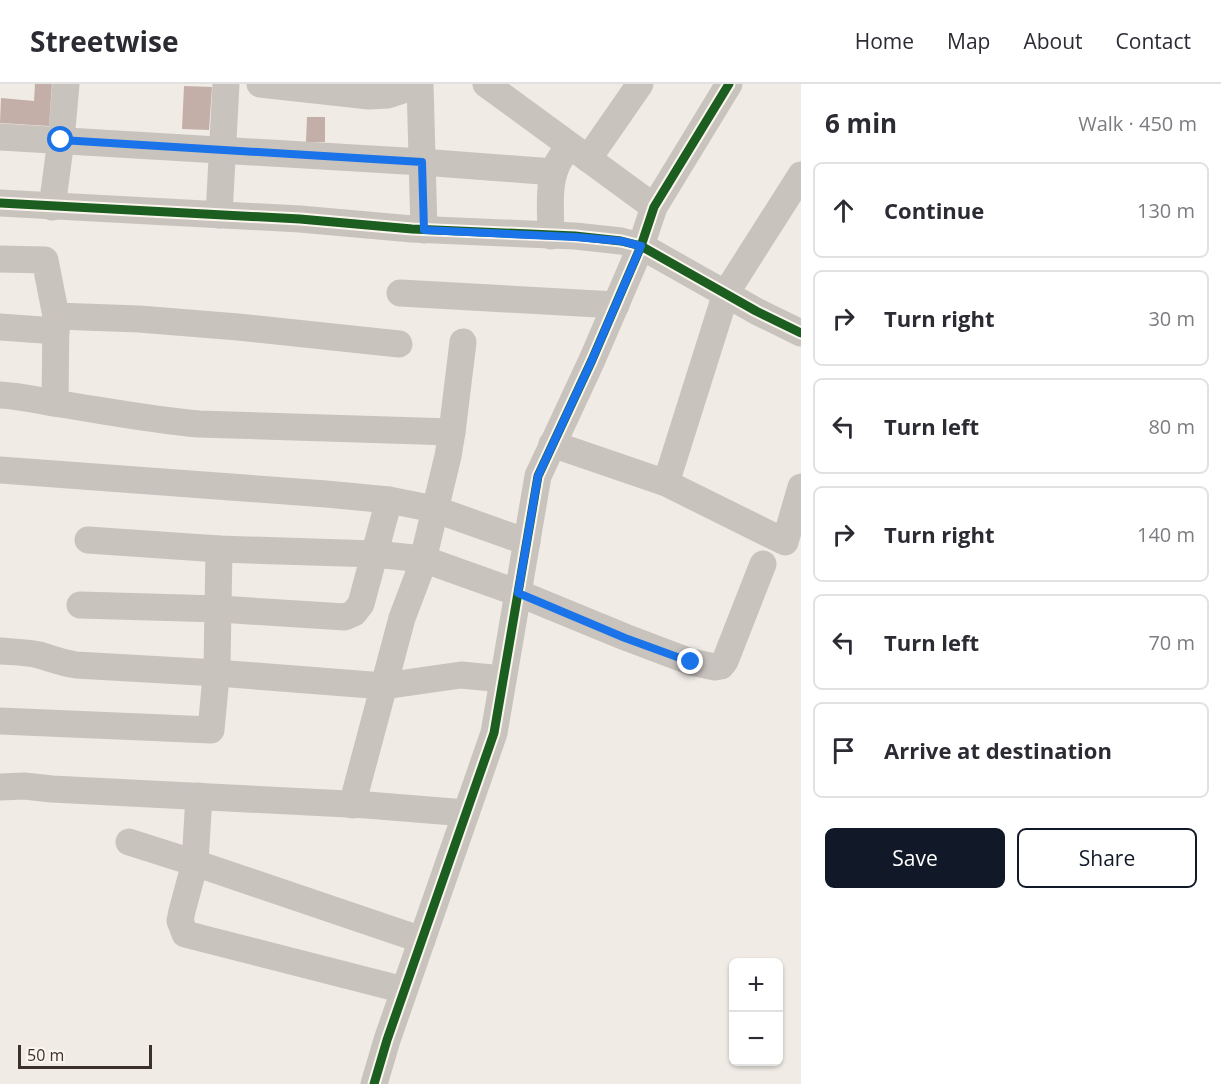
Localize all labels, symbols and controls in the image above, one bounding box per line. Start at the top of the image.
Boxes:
text: Streetwise [30,22,179,60]
text: Home [855,27,914,55]
text: Map [947,27,990,55]
text: About [1023,27,1083,55]
text: Contact [1116,27,1191,55]
text: 6 min [825,105,897,141]
text: Walk · 450 m [1078,110,1197,137]
route start [47,126,73,152]
icon: ahead [827,194,860,227]
text: Continue [884,195,984,225]
text: 130 m [1137,197,1195,224]
icon: right [827,302,860,335]
text: Turn right [884,303,995,333]
text: 30 m [1148,305,1195,332]
icon: left [827,410,860,443]
text: Turn left [884,411,979,441]
text: 80 m [1148,413,1195,440]
icon: right [827,518,860,551]
text: Turn right [884,519,995,549]
text: 140 m [1137,521,1195,548]
icon: left [827,626,860,659]
text: Turn left [884,627,979,657]
text: 70 m [1148,629,1195,656]
route end [677,648,703,674]
icon: arrive [827,734,860,767]
text: Arrive at destination [884,735,1112,765]
button: Save [825,828,1005,888]
button: Share [1017,828,1197,888]
map controls [729,958,783,1066]
button: + [729,958,783,1012]
button: − [729,1012,783,1066]
scale bar [18,1042,152,1070]
text: 50 m [27,1044,64,1066]

